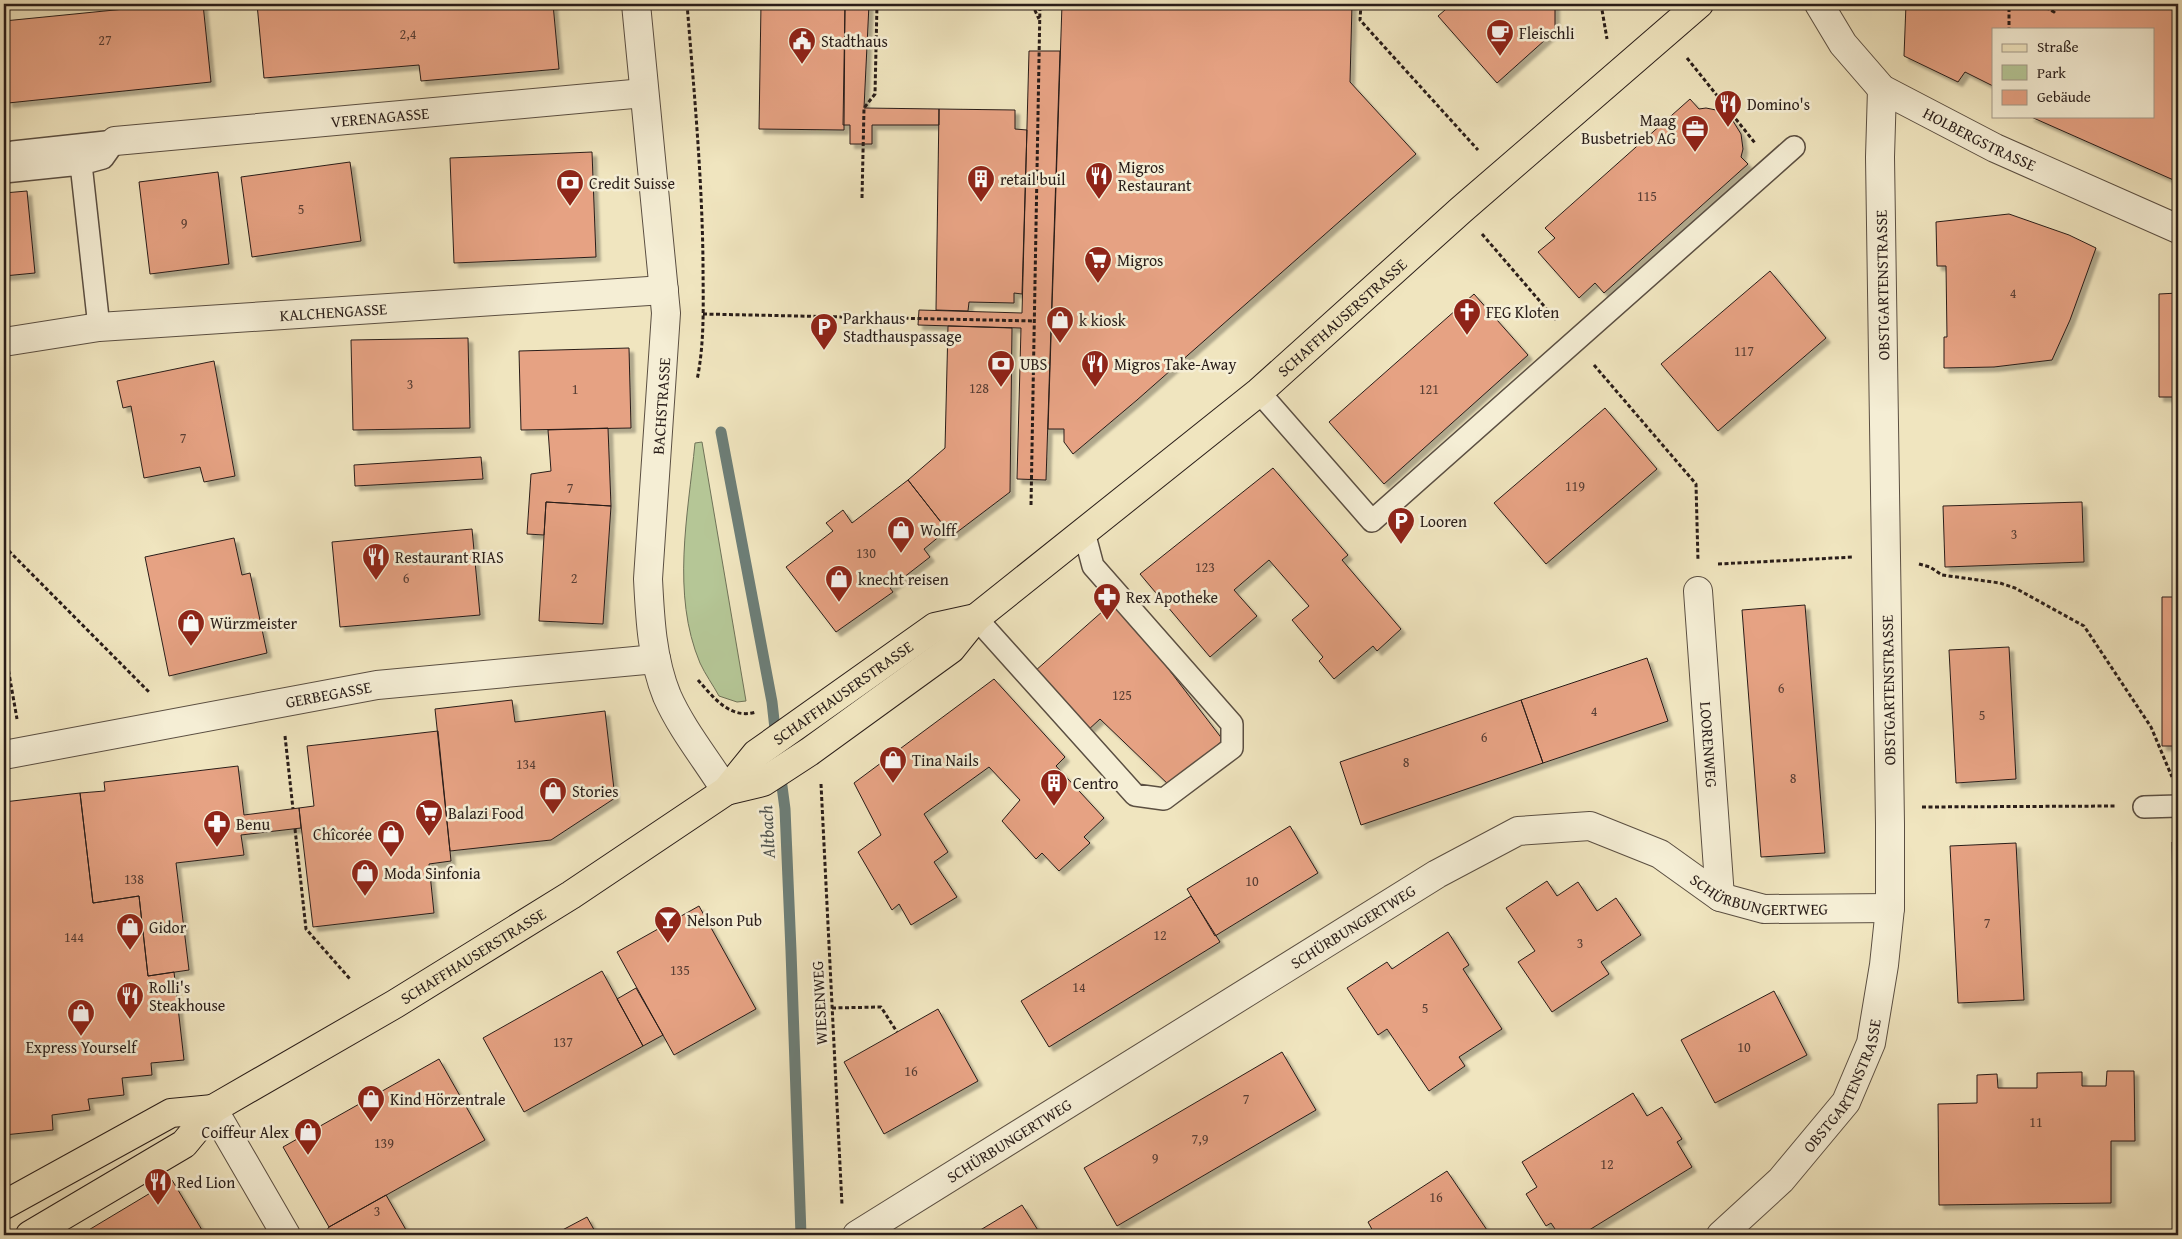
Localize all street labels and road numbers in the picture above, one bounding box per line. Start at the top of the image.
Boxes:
street label: VERENAGASSE [330,101,430,133]
street label: HOLBERGSTRASSE [1919,101,2040,177]
street label: OBSTGARTENSTRASSE [1869,210,1895,360]
street label: SCHAFFHAUSERSTRASSE [1272,252,1412,382]
street label: KALCHENGASSE [279,296,388,327]
street label: BACHSTRASSE [646,357,676,455]
street label: OBSTGARTENSTRASSE [1875,615,1901,765]
street label: SCHAFFHAUSERSTRASSE [767,634,918,751]
street label: GERBEGASSE [283,674,373,714]
street label: LOORENWEG [1694,701,1724,789]
street label: SCHÜRBUNGERTWEG [1685,867,1829,921]
street label: SCHÜRBUNGERTWEG [1286,878,1421,975]
street label: SCHAFFHAUSERSTRASSE [395,902,550,1010]
street label: WIESENWEG [805,960,833,1046]
street label: OBSTGARTENSTRASSE [1797,1017,1887,1157]
street label: SCHÜRBUNGERTWEG [942,1092,1077,1189]

